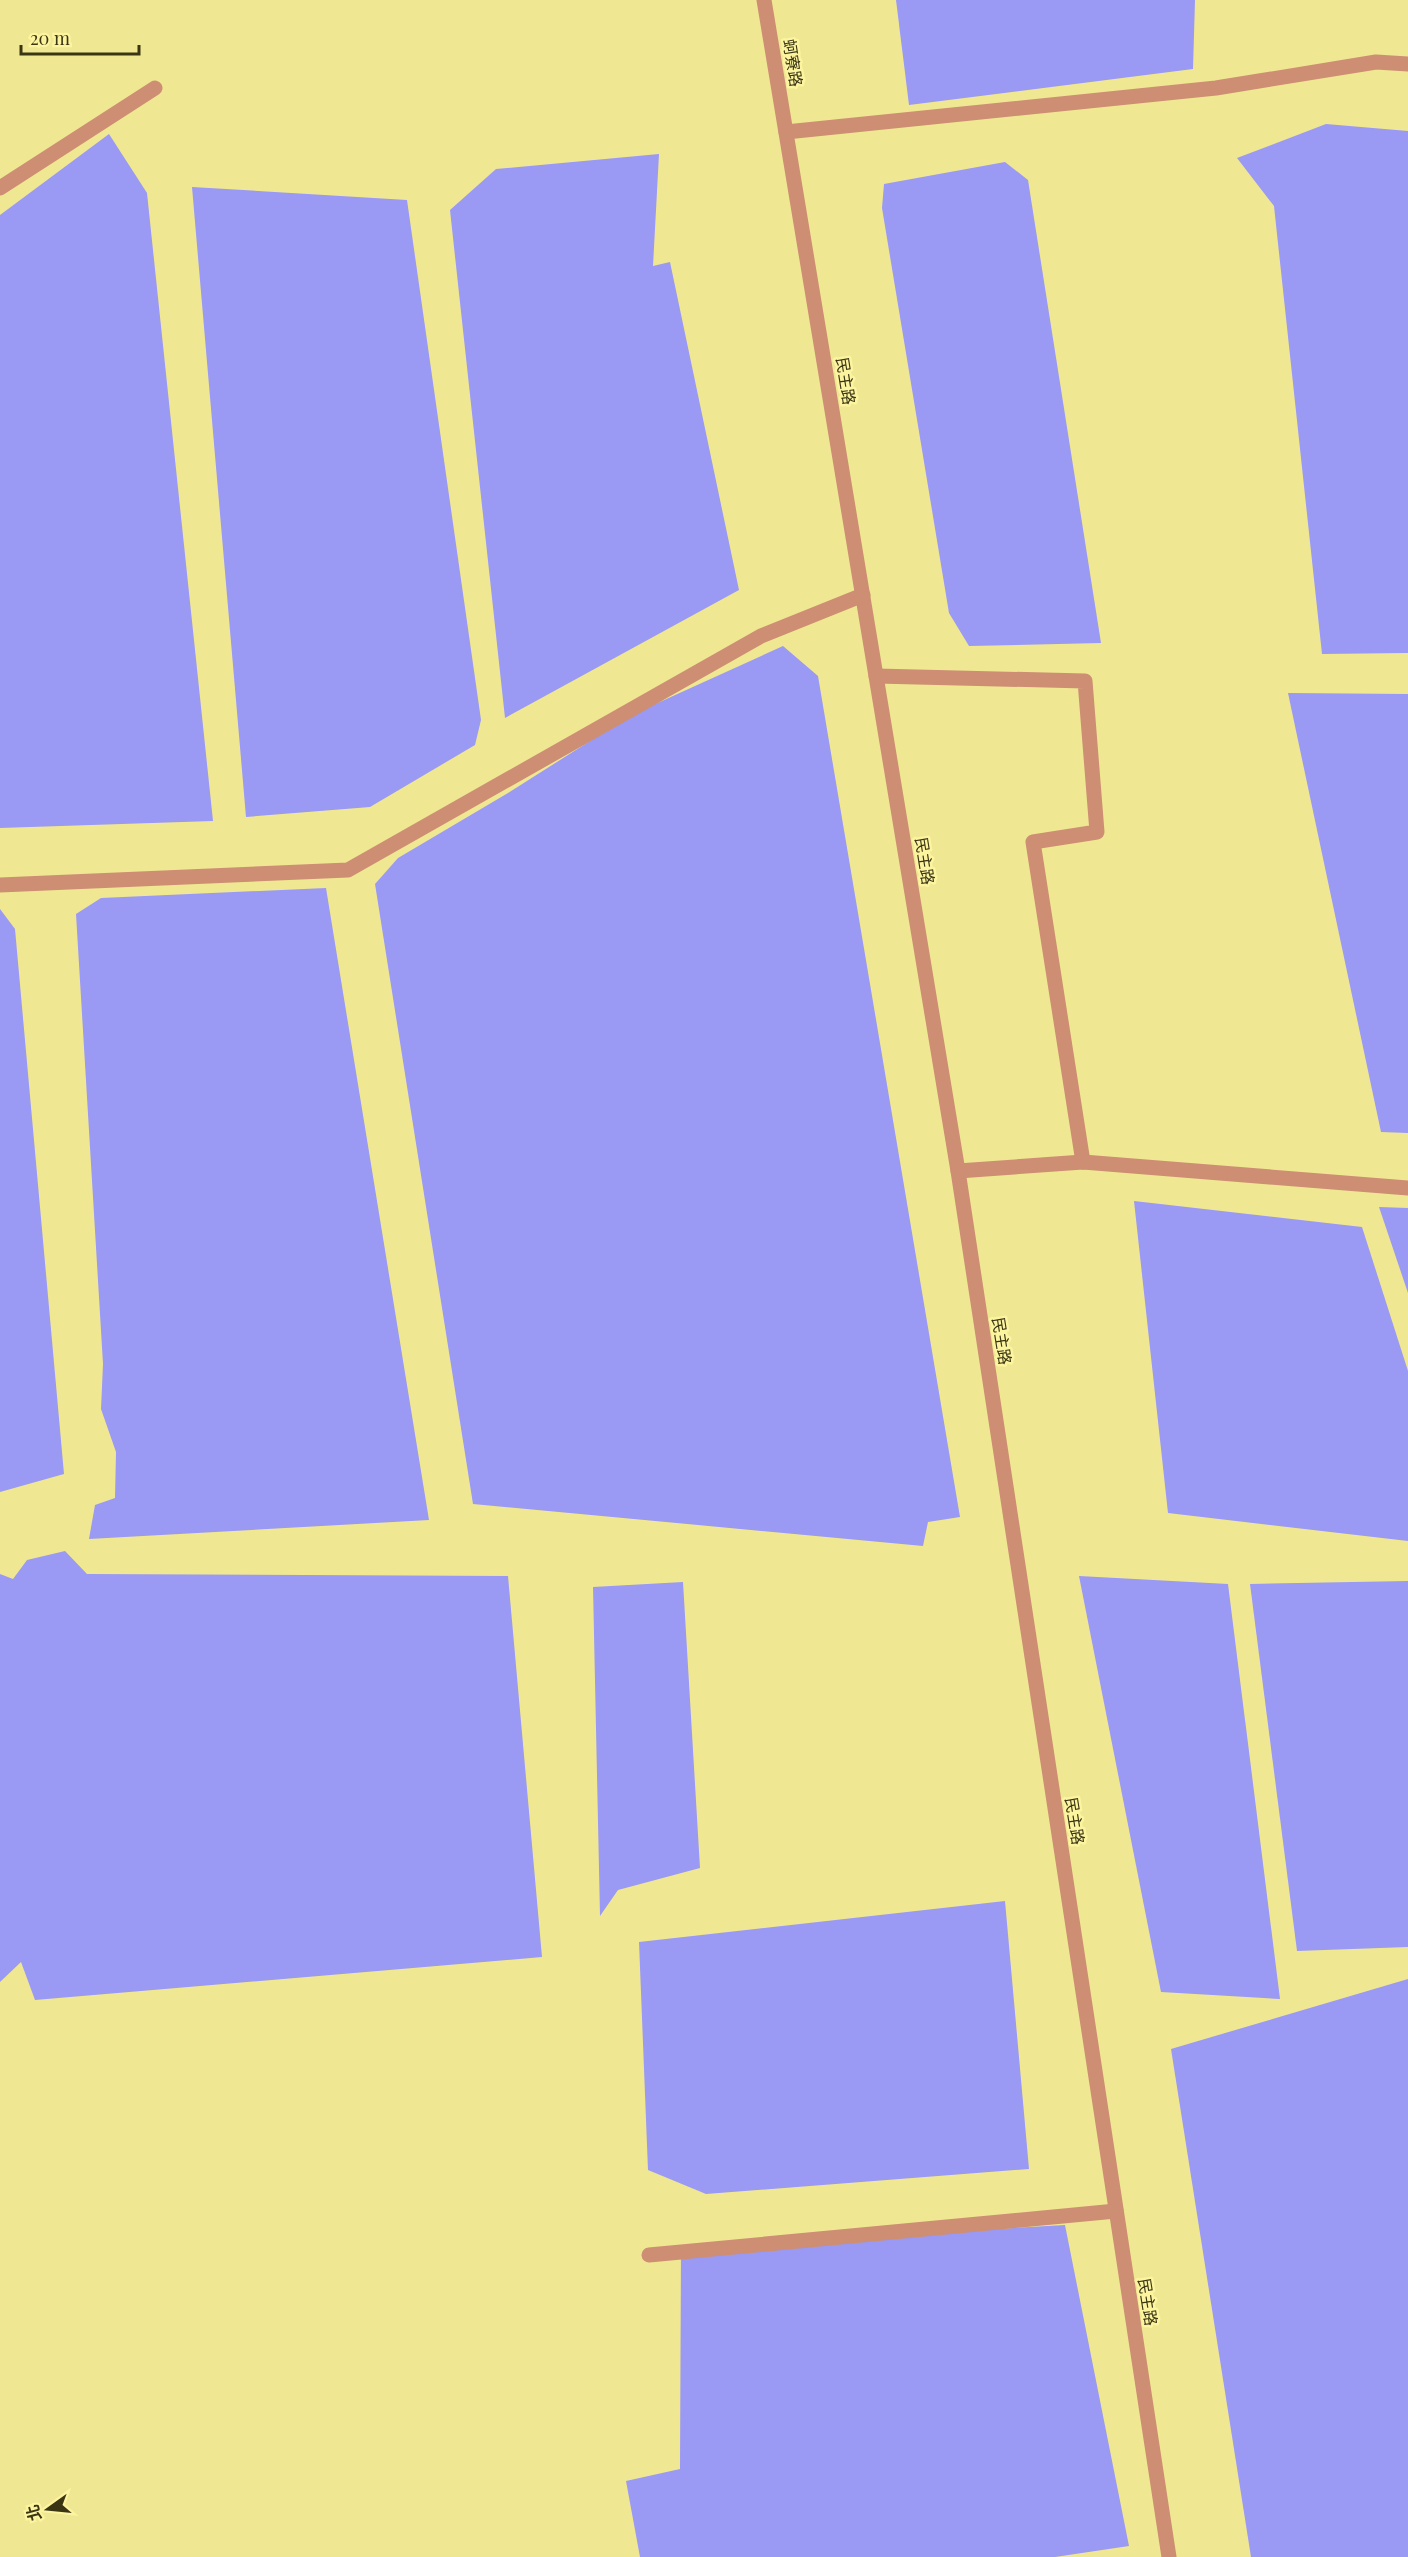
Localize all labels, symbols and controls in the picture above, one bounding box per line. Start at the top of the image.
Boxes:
scale bar [21,18,140,56]
text: 20 m [30,26,70,50]
street label: 蚵寮路 [779,38,808,88]
street label: 民主路 [832,356,861,406]
street label: 民主路 [911,836,940,886]
street label: 民主路 [988,1316,1017,1366]
street label: 民主路 [1061,1796,1090,1846]
street label: 民主路 [1134,2277,1163,2327]
north arrow [18,2479,78,2539]
text: 北 [21,2503,45,2523]

